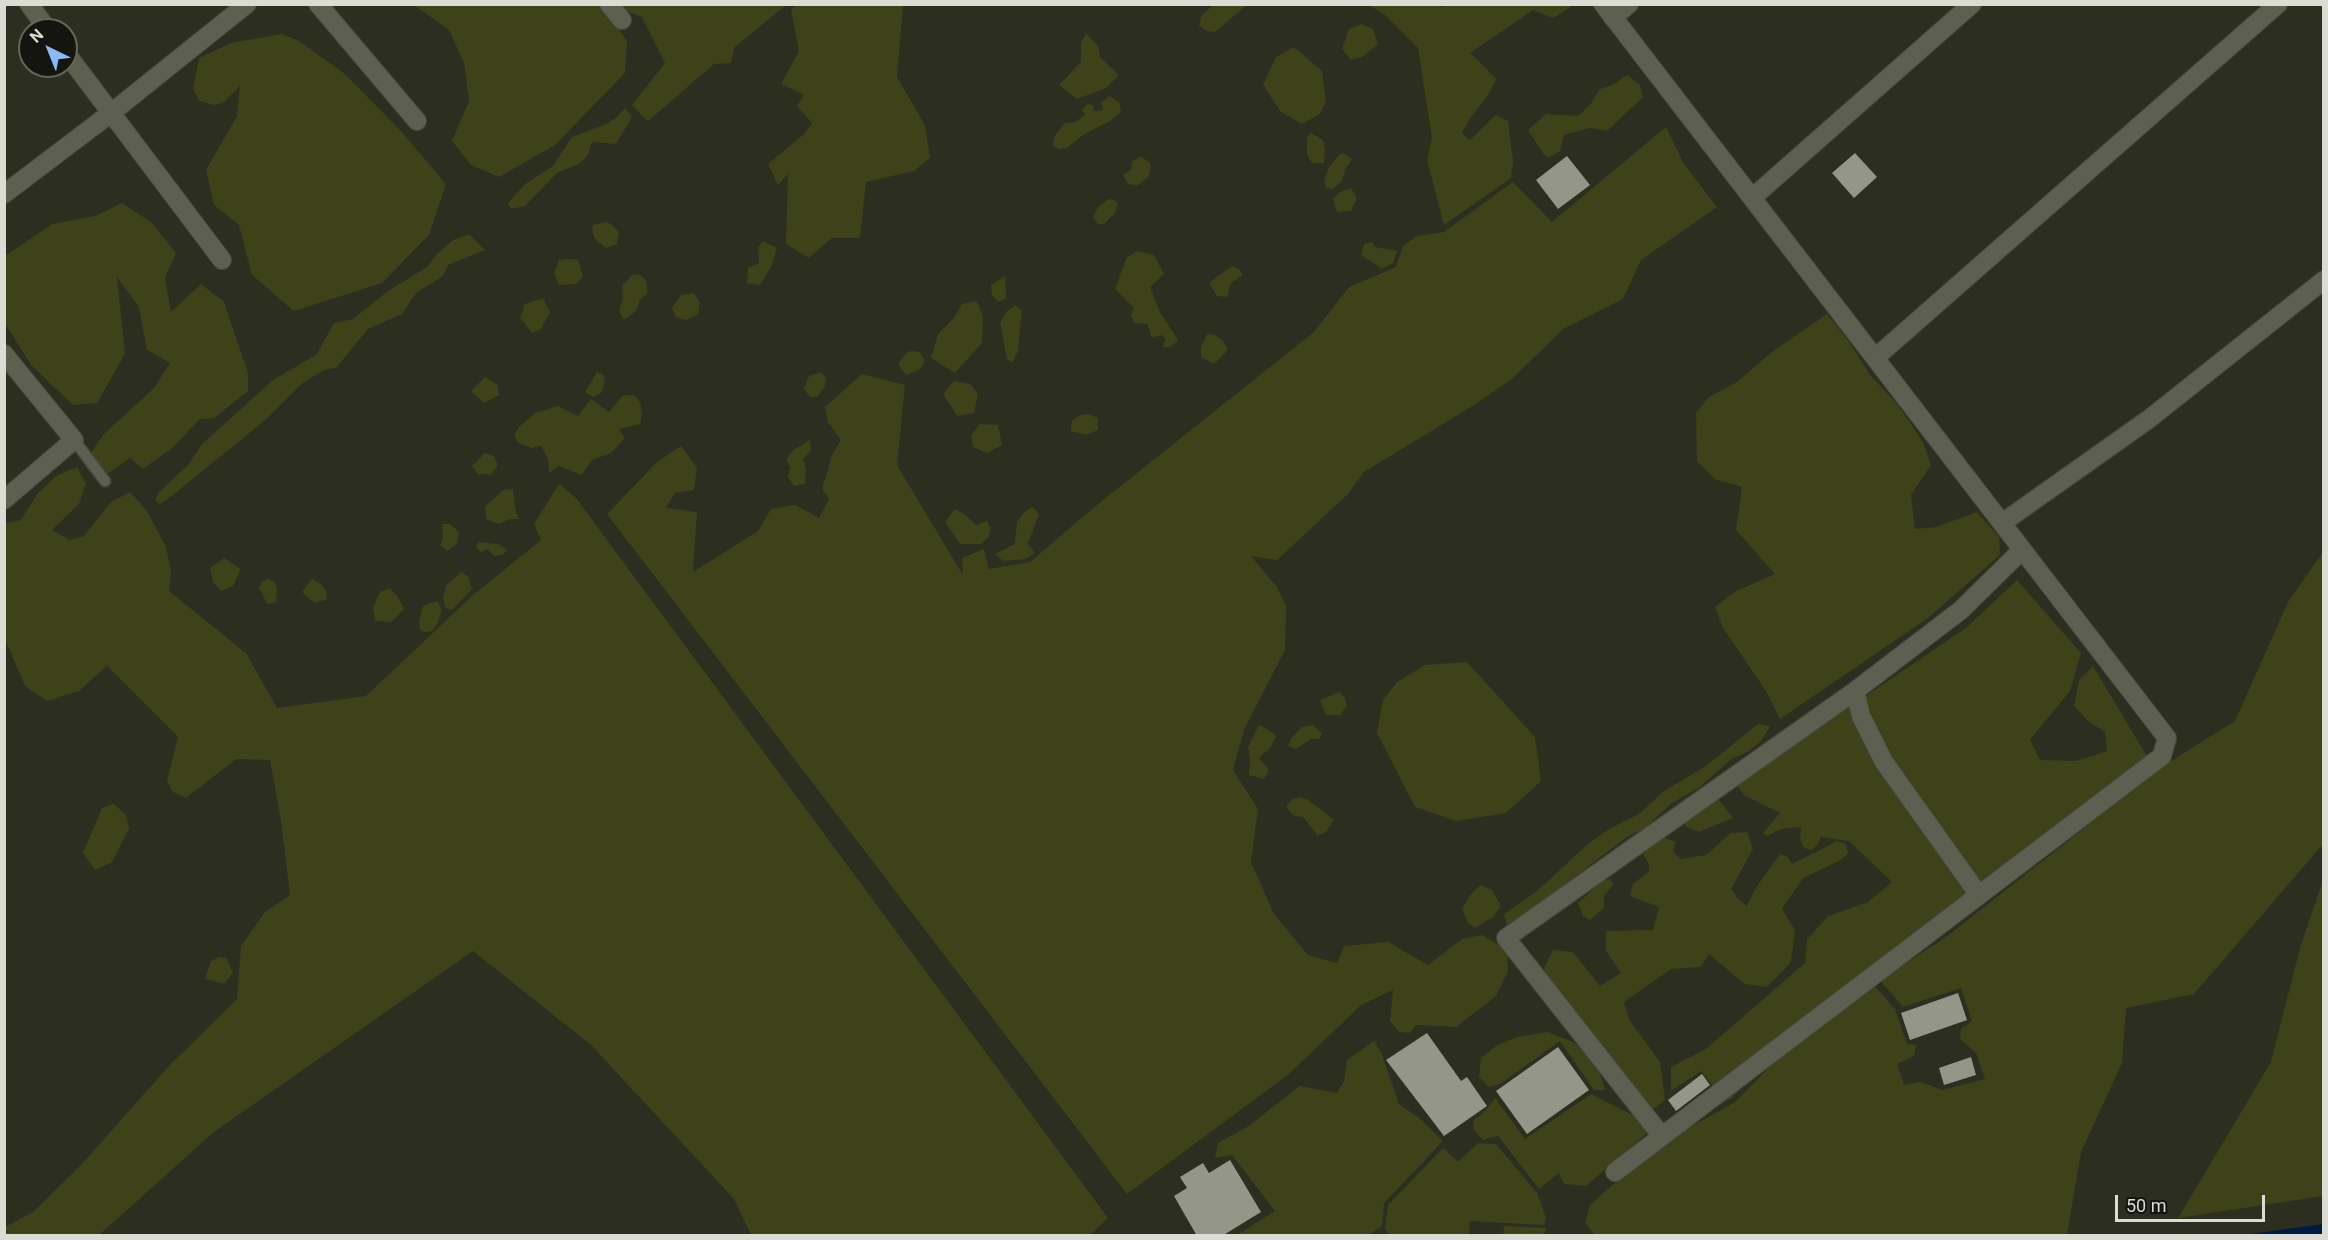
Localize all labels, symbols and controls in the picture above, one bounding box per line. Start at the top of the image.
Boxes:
north arrow [18,18,78,78]
text: N [26,25,47,47]
scale bar [2118,1183,2268,1221]
text: 50 m [2126,1195,2166,1216]

